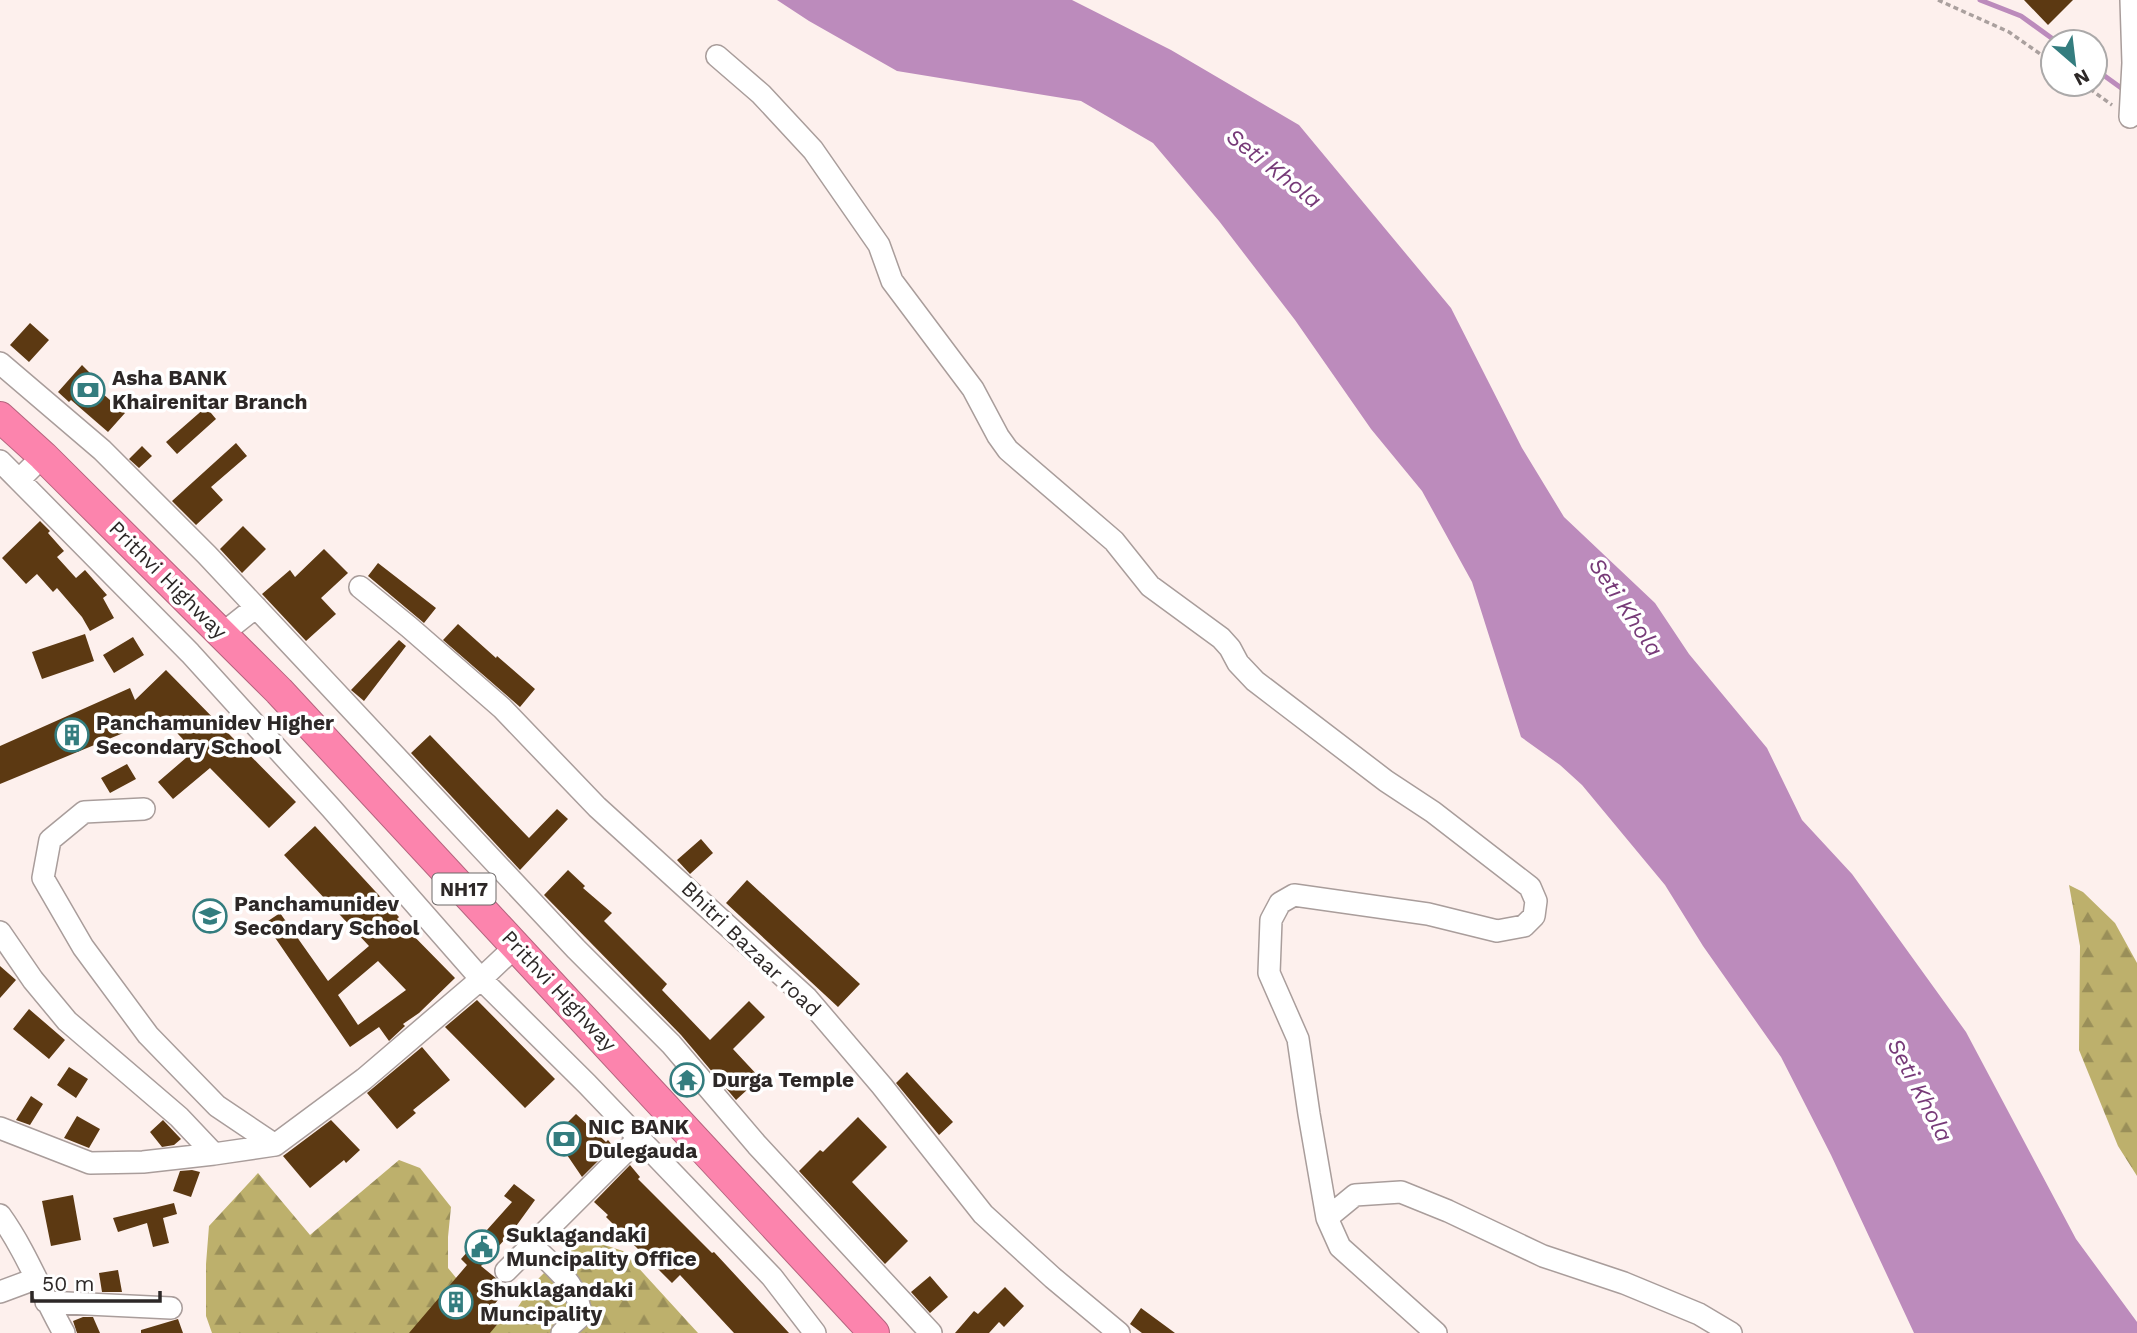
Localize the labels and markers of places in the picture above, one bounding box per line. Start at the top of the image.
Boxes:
place label: Asha BANK Khairenitar Branch [112,365,308,414]
bank icon: Asha BANK Khairenitar Branch [69,371,107,409]
place label: Panchamunidev Higher Secondary School [96,710,334,759]
building icon: Panchamunidev Higher Secondary School [53,716,91,754]
place label: Panchamunidev Secondary School [234,891,420,940]
school or university icon: Panchamunidev Secondary School [191,897,229,935]
temple icon: Durga Temple [668,1061,706,1099]
place label: Durga Temple [712,1067,854,1092]
place label: NIC BANK Dulegauda [588,1114,698,1163]
bank icon: NIC BANK Dulegauda [545,1120,583,1158]
place label: Suklagandaki Muncipality Office [506,1222,697,1271]
public building icon: Suklagandaki Muncipality Office [463,1228,501,1266]
place label: Shuklagandaki Muncipality [480,1277,633,1326]
building icon: Shuklagandaki Muncipality [437,1283,475,1321]

